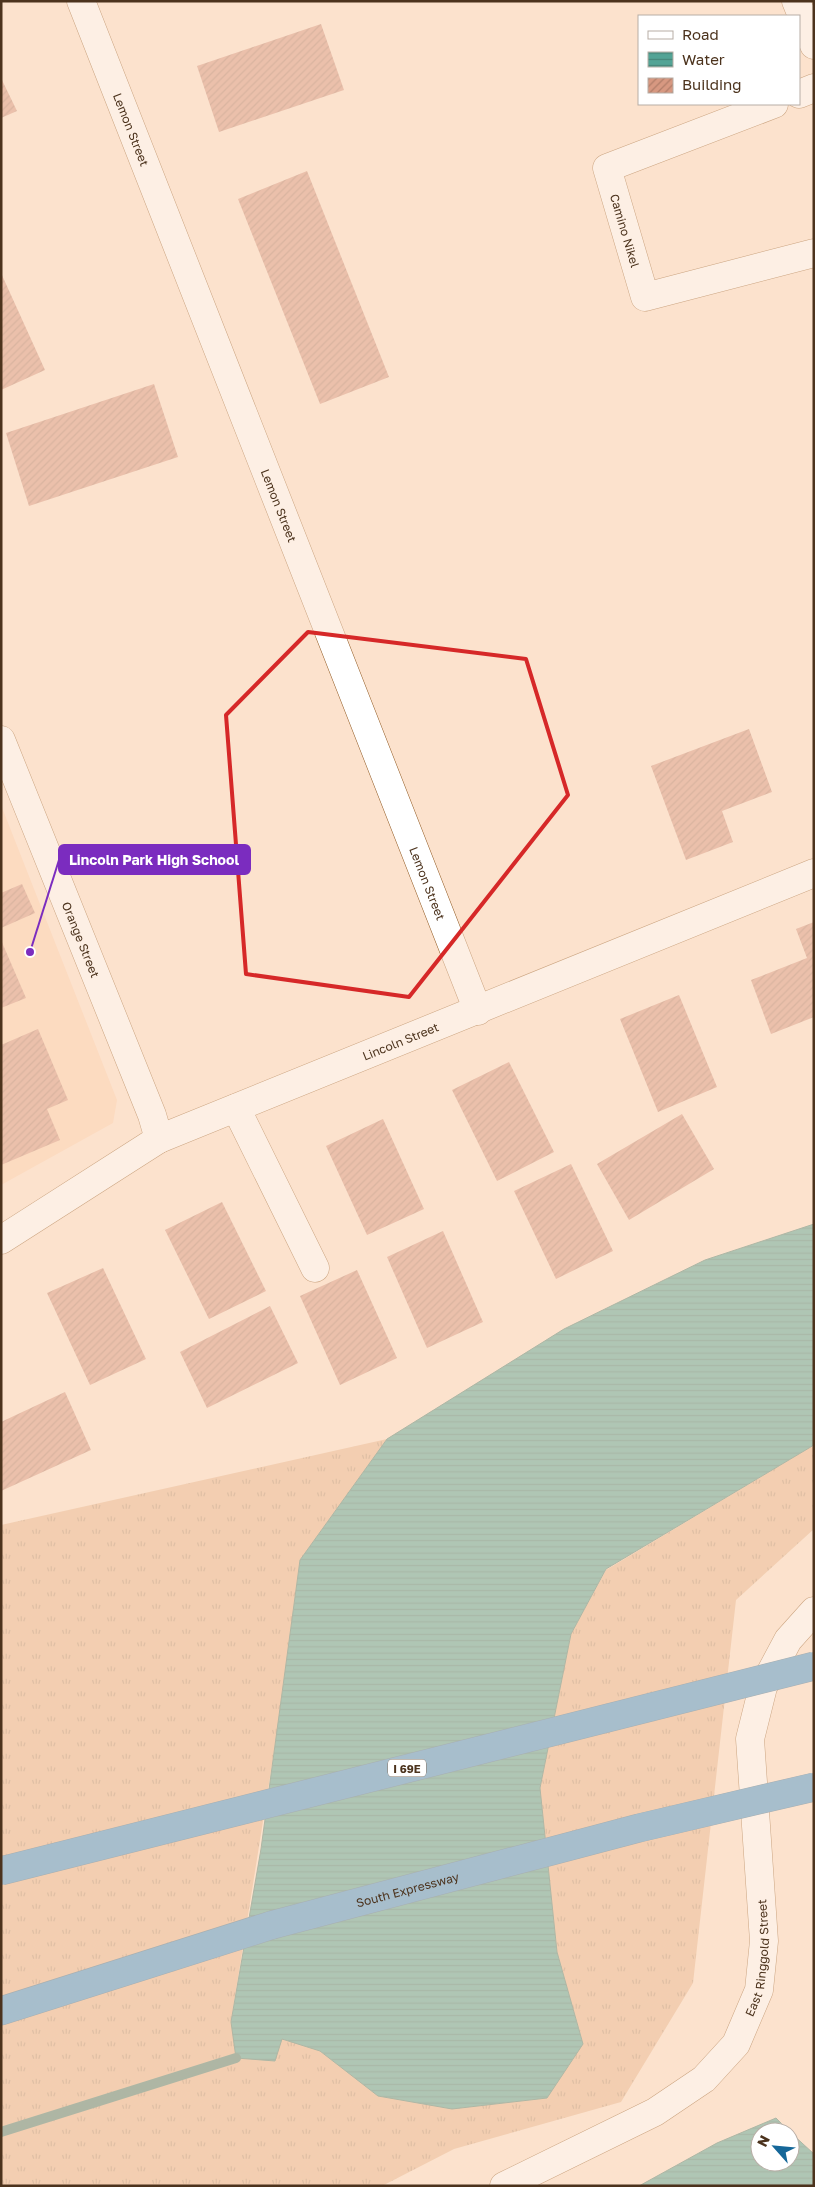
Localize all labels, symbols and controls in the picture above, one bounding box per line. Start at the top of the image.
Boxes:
legend [638,15,800,105]
text: Road [682,25,719,43]
text: Water [682,50,725,68]
text: Building [682,75,742,93]
street label: Lemon Street [110,91,153,168]
street label: Camino Nikel [607,192,643,269]
street label: Lemon Street [258,467,301,544]
street label: Lemon Street [407,844,449,922]
callout: Lincoln Park High School [59,845,250,874]
text: Lincoln Park High School [69,851,239,868]
street label: Orange Street [59,899,103,980]
street label: Lincoln Street [360,1019,441,1063]
road number: I 69E [388,1760,426,1776]
street label: South Expressway [354,1868,461,1910]
street label: East Ringgold Street [741,1899,772,2018]
north arrow [750,2122,800,2172]
text: N [753,2132,773,2149]

